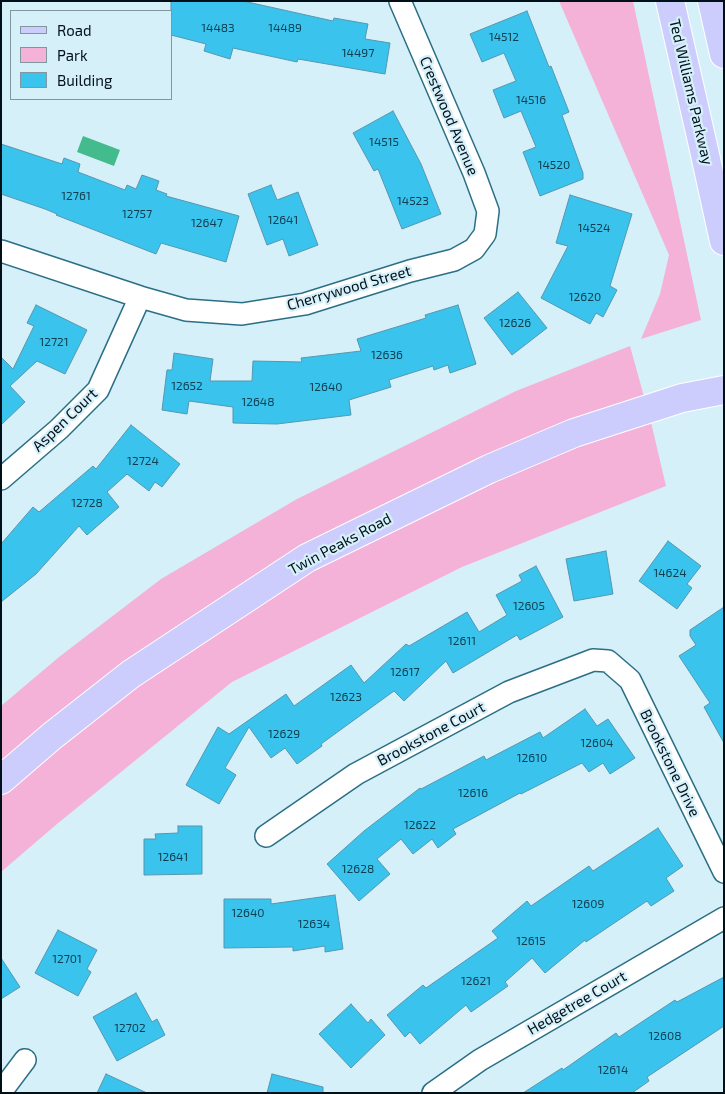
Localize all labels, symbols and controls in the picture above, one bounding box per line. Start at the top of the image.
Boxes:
legend [10,10,172,100]
street label: Ted Williams Parkway [665,17,717,167]
text: Road [57,21,92,39]
house number: 14483 [201,21,235,35]
house number: 14489 [268,21,302,35]
house number: 14512 [489,30,519,44]
text: Park [57,46,88,64]
house number: 14497 [342,46,374,60]
street label: Crestwood Avenue [416,54,482,178]
text: Building [57,71,112,89]
house number: 14516 [516,93,546,107]
house number: 14515 [369,135,399,149]
house number: 14520 [538,158,570,172]
house number: 12761 [61,189,91,203]
house number: 14523 [397,194,429,208]
house number: 12757 [122,207,152,221]
house number: 12641 [268,213,298,227]
house number: 12647 [191,216,223,230]
house number: 14524 [578,221,610,235]
street label: Cherrywood Street [285,262,413,314]
house number: 12620 [569,290,601,304]
house number: 12626 [499,316,531,330]
house number: 12721 [39,335,69,349]
house number: 12636 [371,348,403,362]
house number: 12652 [171,379,203,393]
house number: 12640 [310,380,342,394]
street label: Aspen Court [29,385,101,455]
house number: 12648 [241,395,275,409]
house number: 12724 [127,454,159,468]
house number: 12728 [71,496,103,510]
street label: Twin Peaks Road [285,509,395,579]
house number: 14624 [653,566,687,580]
house number: 12605 [513,599,545,613]
house number: 12611 [448,634,476,648]
house number: 12617 [390,665,420,679]
house number: 12623 [330,690,362,704]
street label: Brookstone Court [374,698,488,770]
street label: Brookstone Drive [636,706,704,820]
house number: 12629 [268,727,300,741]
house number: 12604 [581,736,613,750]
house number: 12610 [517,751,547,765]
house number: 12616 [458,786,488,800]
house number: 12622 [404,818,436,832]
house number: 12641 [158,850,188,864]
house number: 12628 [342,862,374,876]
house number: 12609 [572,897,604,911]
house number: 12640 [232,906,264,920]
house number: 12634 [298,917,330,931]
house number: 12615 [516,934,546,948]
house number: 12701 [52,952,82,966]
street label: Hedgetree Court [524,967,630,1039]
house number: 12621 [461,974,491,988]
house number: 12702 [114,1021,146,1035]
house number: 12608 [649,1029,681,1043]
house number: 12614 [598,1063,628,1077]

